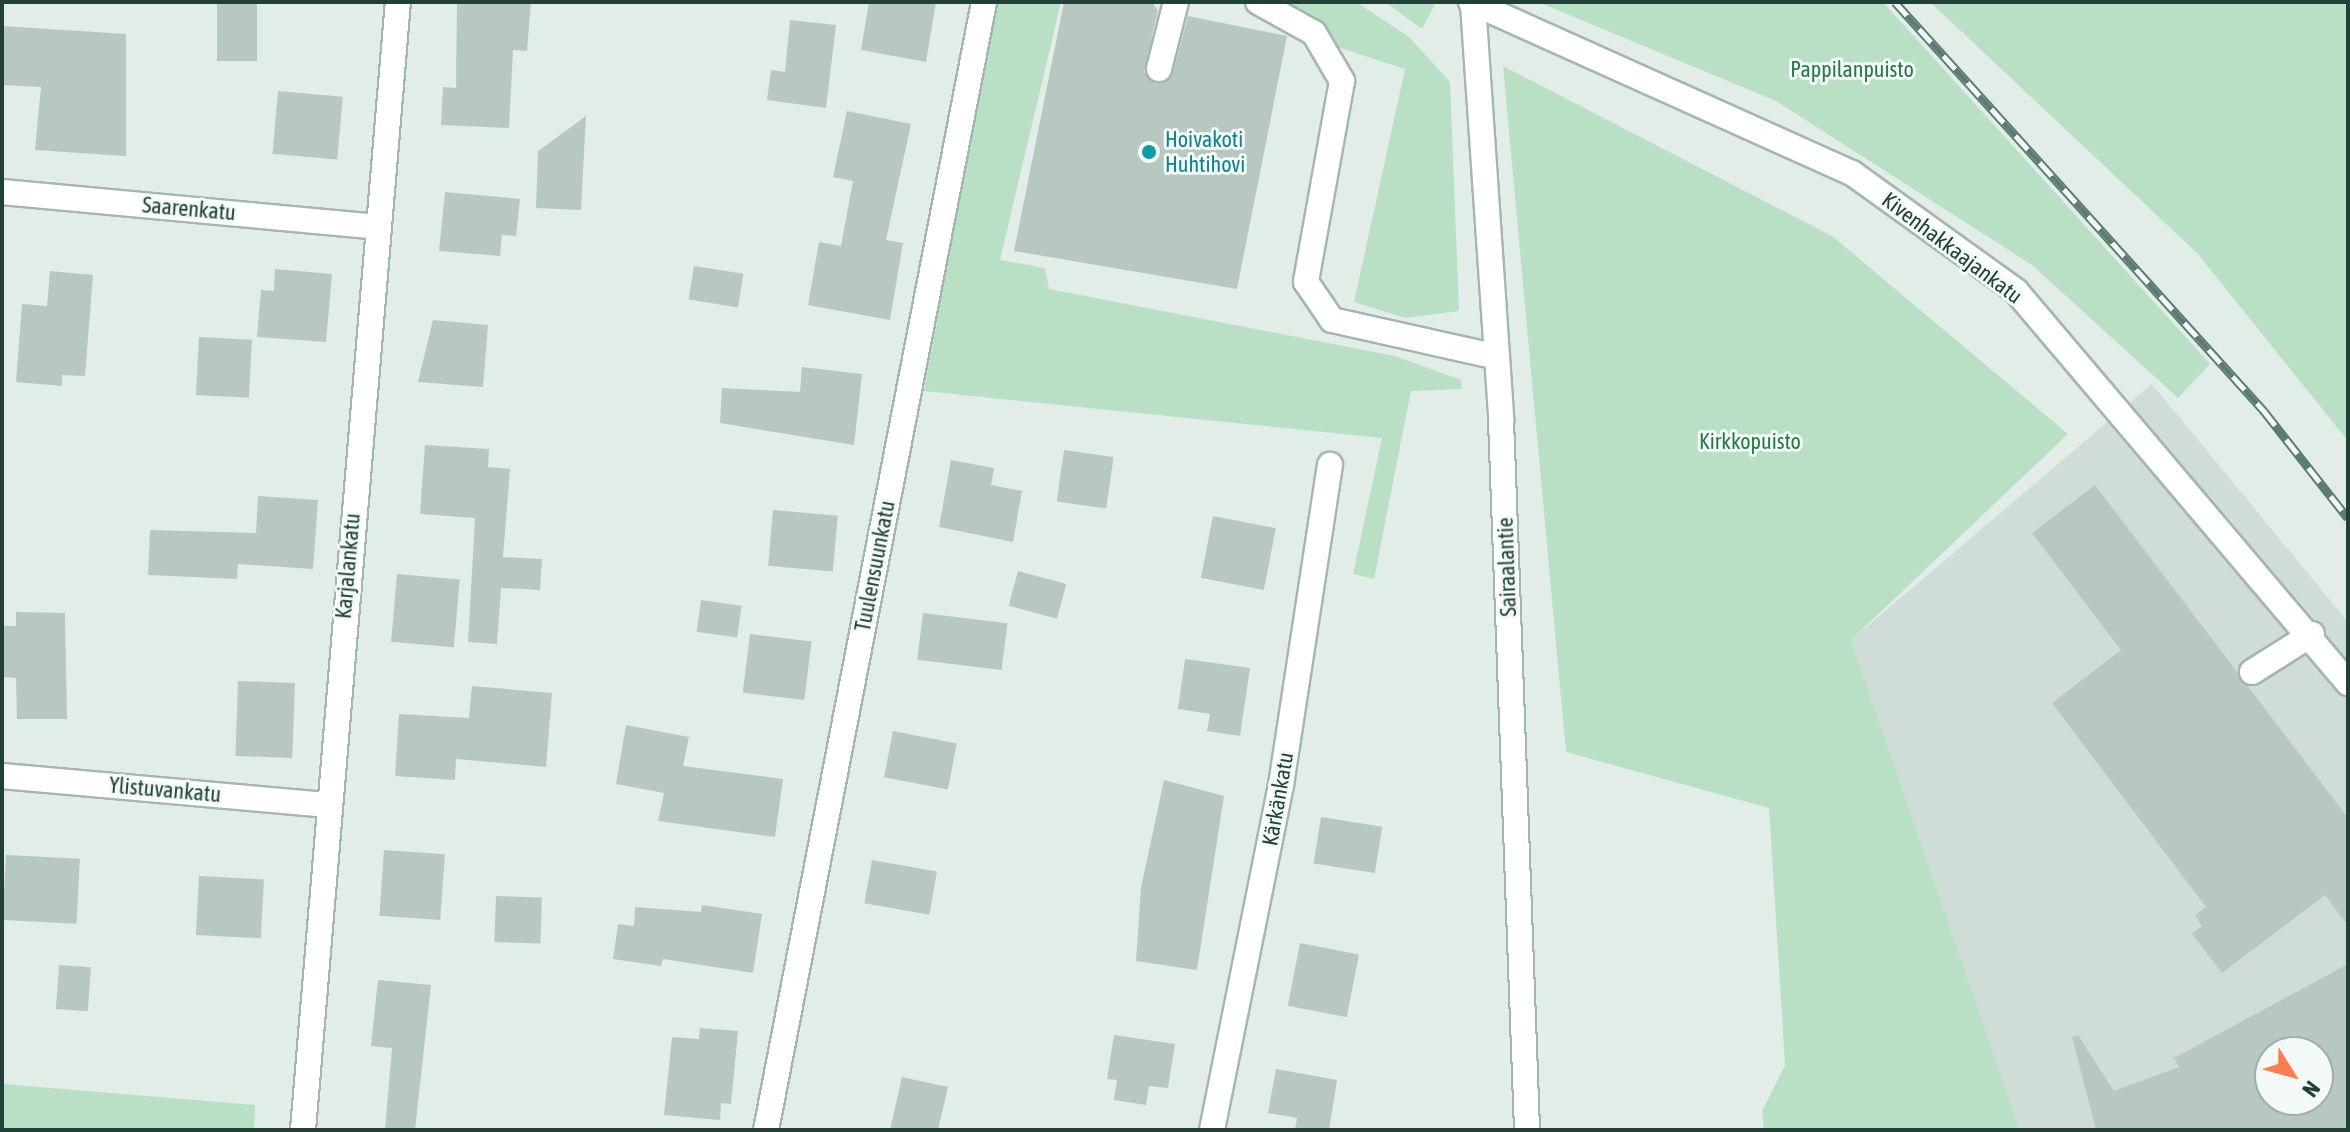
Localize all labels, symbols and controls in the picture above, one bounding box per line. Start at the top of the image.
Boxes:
park label: Pappilanpuisto [1790,57,1914,83]
place label: Hoivakoti Huhtihovi [1165,126,1245,178]
marker: Hoivakoti Huhtihovi [1140,143,1158,161]
street label: Kivenhakkaajankatu [1877,187,2027,309]
street label: Saarenkatu [141,192,237,226]
park label: Kirkkopuisto [1699,429,1801,455]
street label: Tuulensuunkatu [849,498,901,634]
street label: Karjalankatu [330,512,366,620]
street label: Sairaalantie [1492,517,1522,617]
street label: Kärkänkatu [1257,750,1299,848]
street label: Ylistuvankatu [108,772,222,808]
north arrow [2254,1036,2334,1116]
text: N [2297,1076,2326,1102]

